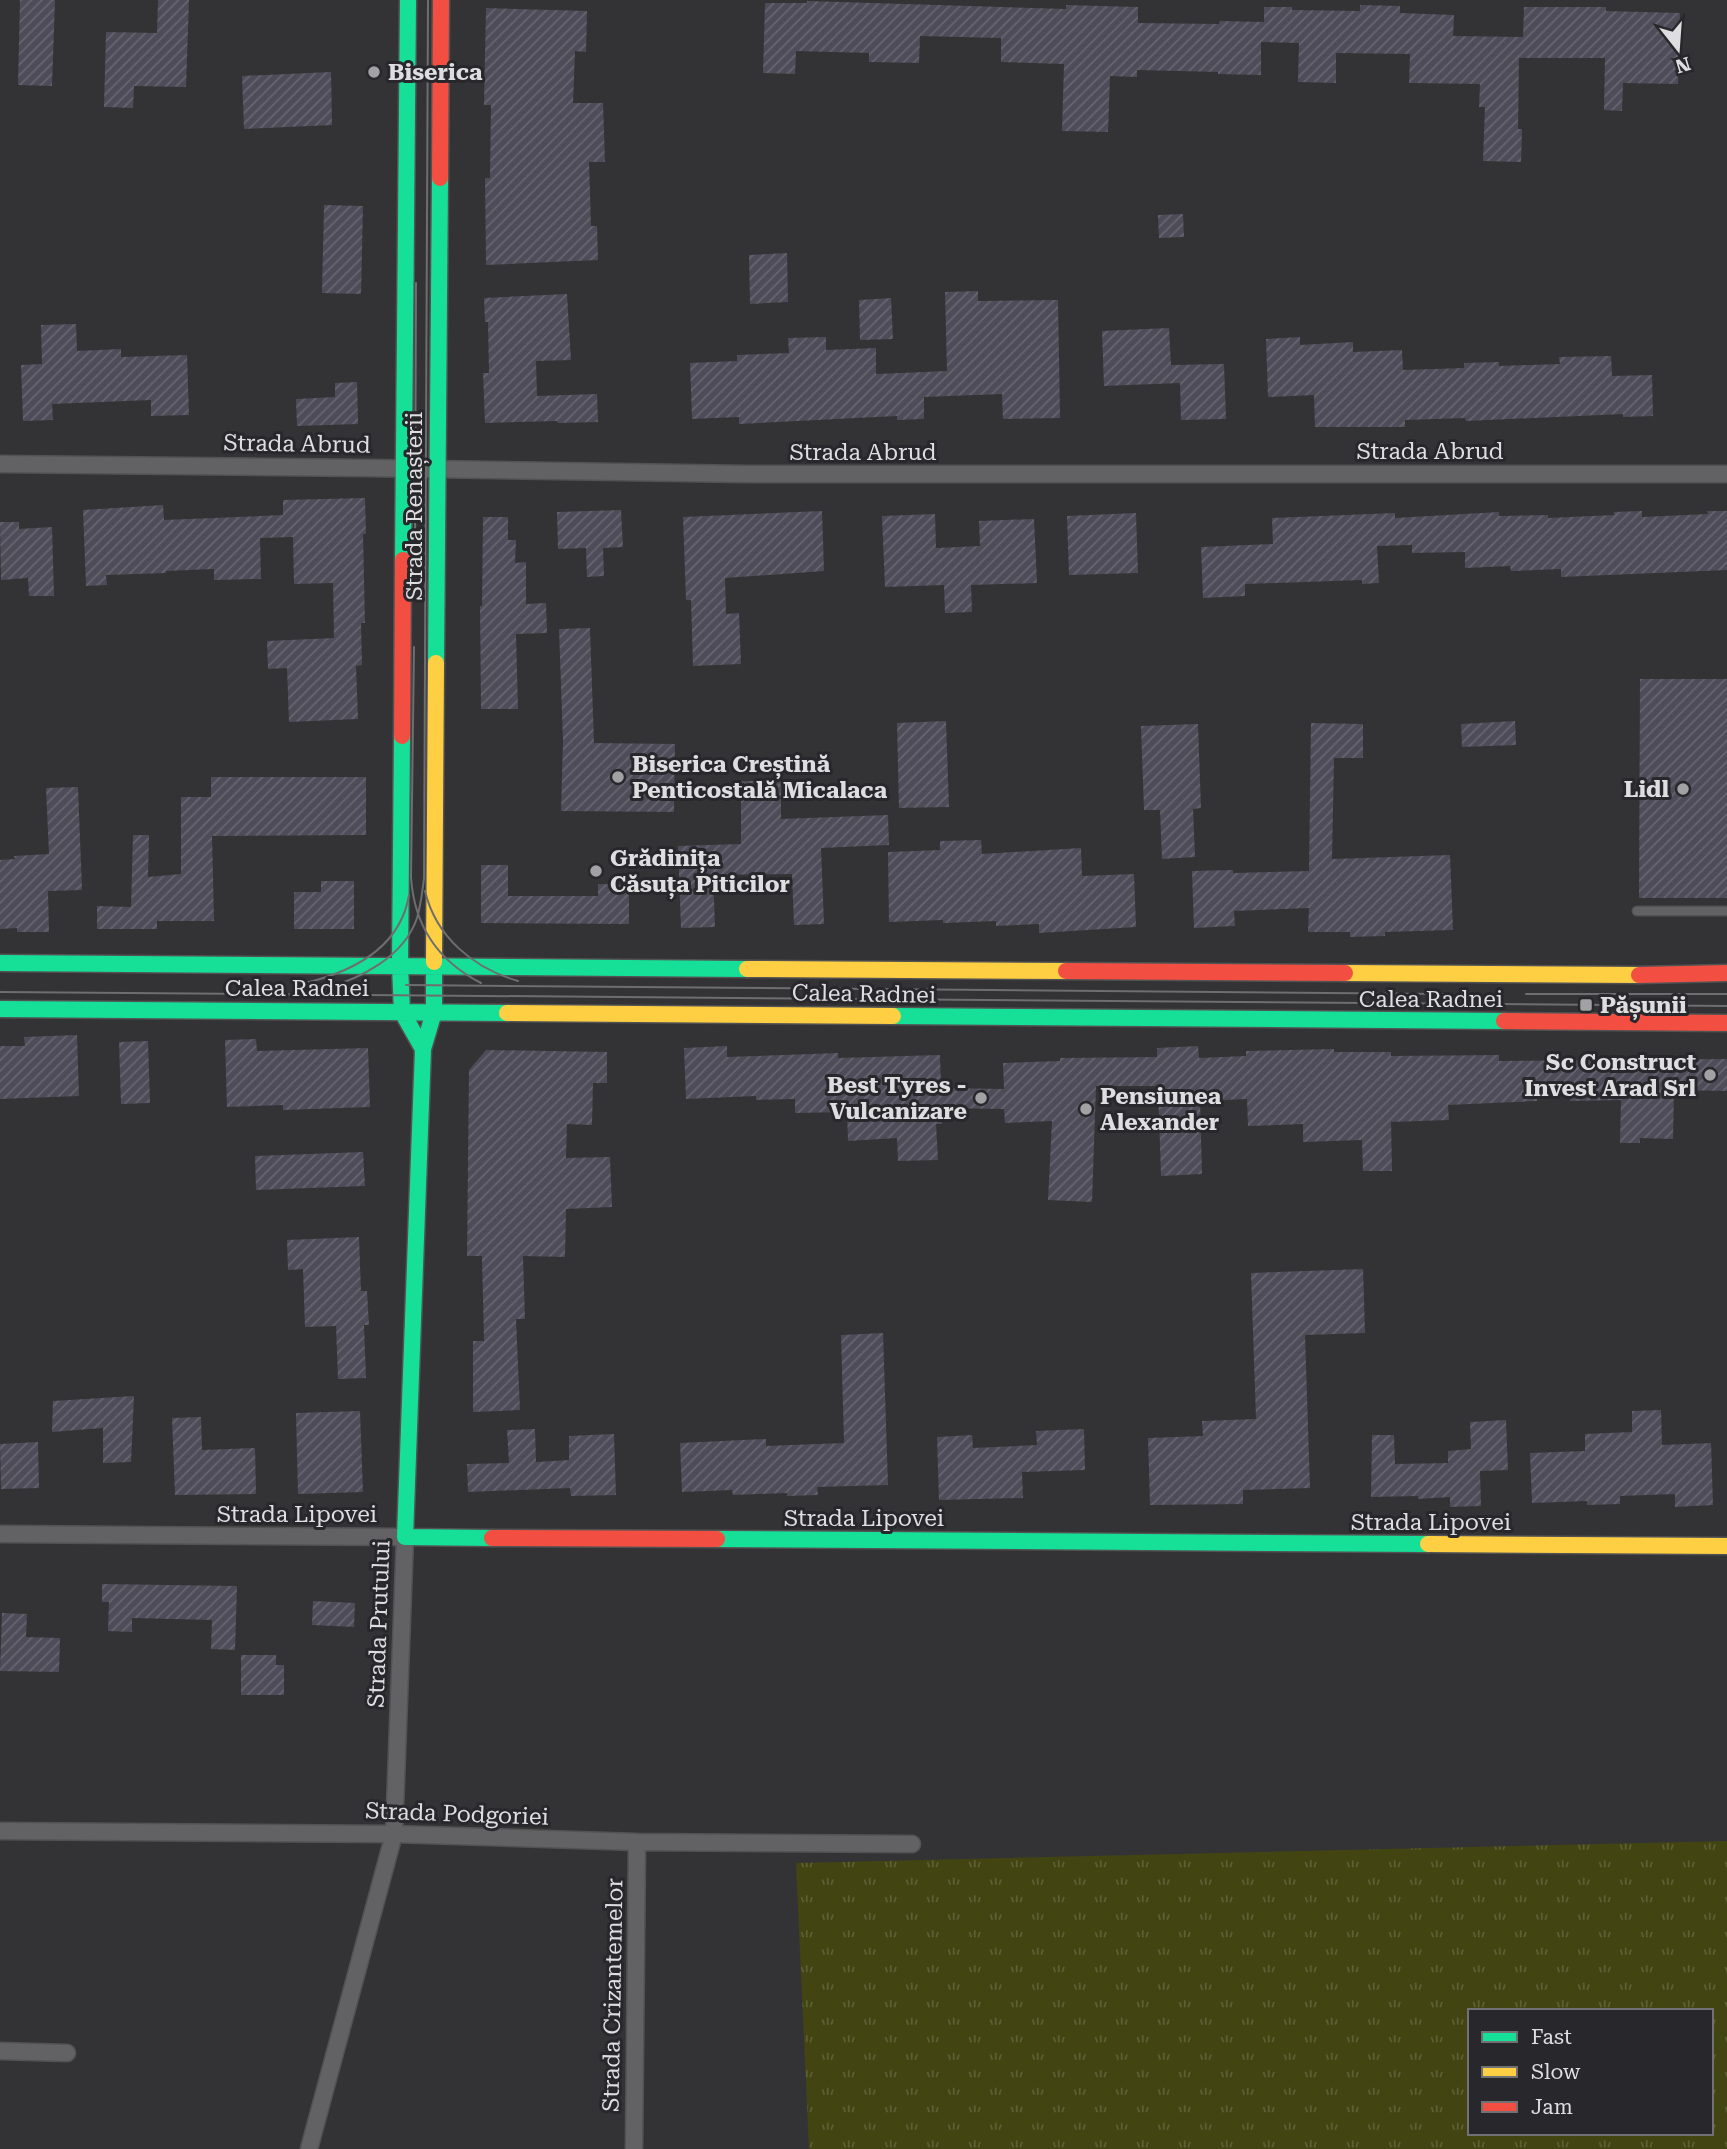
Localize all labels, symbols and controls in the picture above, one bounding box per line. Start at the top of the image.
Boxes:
north arrow [1643,14,1713,84]
text: N [1672,52,1693,78]
place label: Biserica [388,59,483,86]
marker: Biserica [366,64,382,80]
street label: Strada Renașterii [401,412,429,600]
street label: Strada Abrud [223,429,371,459]
street label: Strada Abrud [1356,438,1504,465]
street label: Strada Abrud [789,439,937,466]
place label: Biserica Creștină Penticostală Micalaca [632,751,888,804]
marker: Biserica Creștină Penticostală Micalaca [610,769,626,785]
place label: Lidl [1624,776,1669,803]
marker: Lidl [1675,781,1691,797]
place label: Grădinița Căsuța Piticilor [610,845,790,900]
marker: Grădinița Căsuța Piticilor [588,863,604,879]
street label: Calea Radnei [225,975,369,1002]
street label: Calea Radnei [792,979,936,1009]
street label: Calea Radnei [1359,986,1503,1013]
place label: Pășunii [1600,992,1687,1021]
marker: Pășunii [1578,997,1594,1013]
place label: Sc Construct Invest Arad Srl [1524,1049,1696,1102]
marker: Sc Construct Invest Arad Srl [1702,1067,1718,1083]
place label: Best Tyres - Vulcanizare [827,1072,967,1125]
place label: Pensiunea Alexander [1100,1083,1222,1136]
marker: Best Tyres - Vulcanizare [973,1090,989,1106]
marker: Pensiunea Alexander [1078,1101,1094,1117]
street label: Strada Lipovei [217,1501,377,1528]
street label: Strada Lipovei [784,1505,944,1532]
street label: Strada Lipovei [1351,1509,1511,1536]
street label: Strada Prutului [363,1540,395,1708]
street label: Strada Podgoriei [365,1797,549,1831]
street label: Strada Crizantemelor [597,1878,629,2112]
legend [1468,2009,1713,2135]
text: Fast [1531,2025,1572,2049]
text: Slow [1531,2060,1581,2084]
text: Jam [1531,2095,1573,2119]

